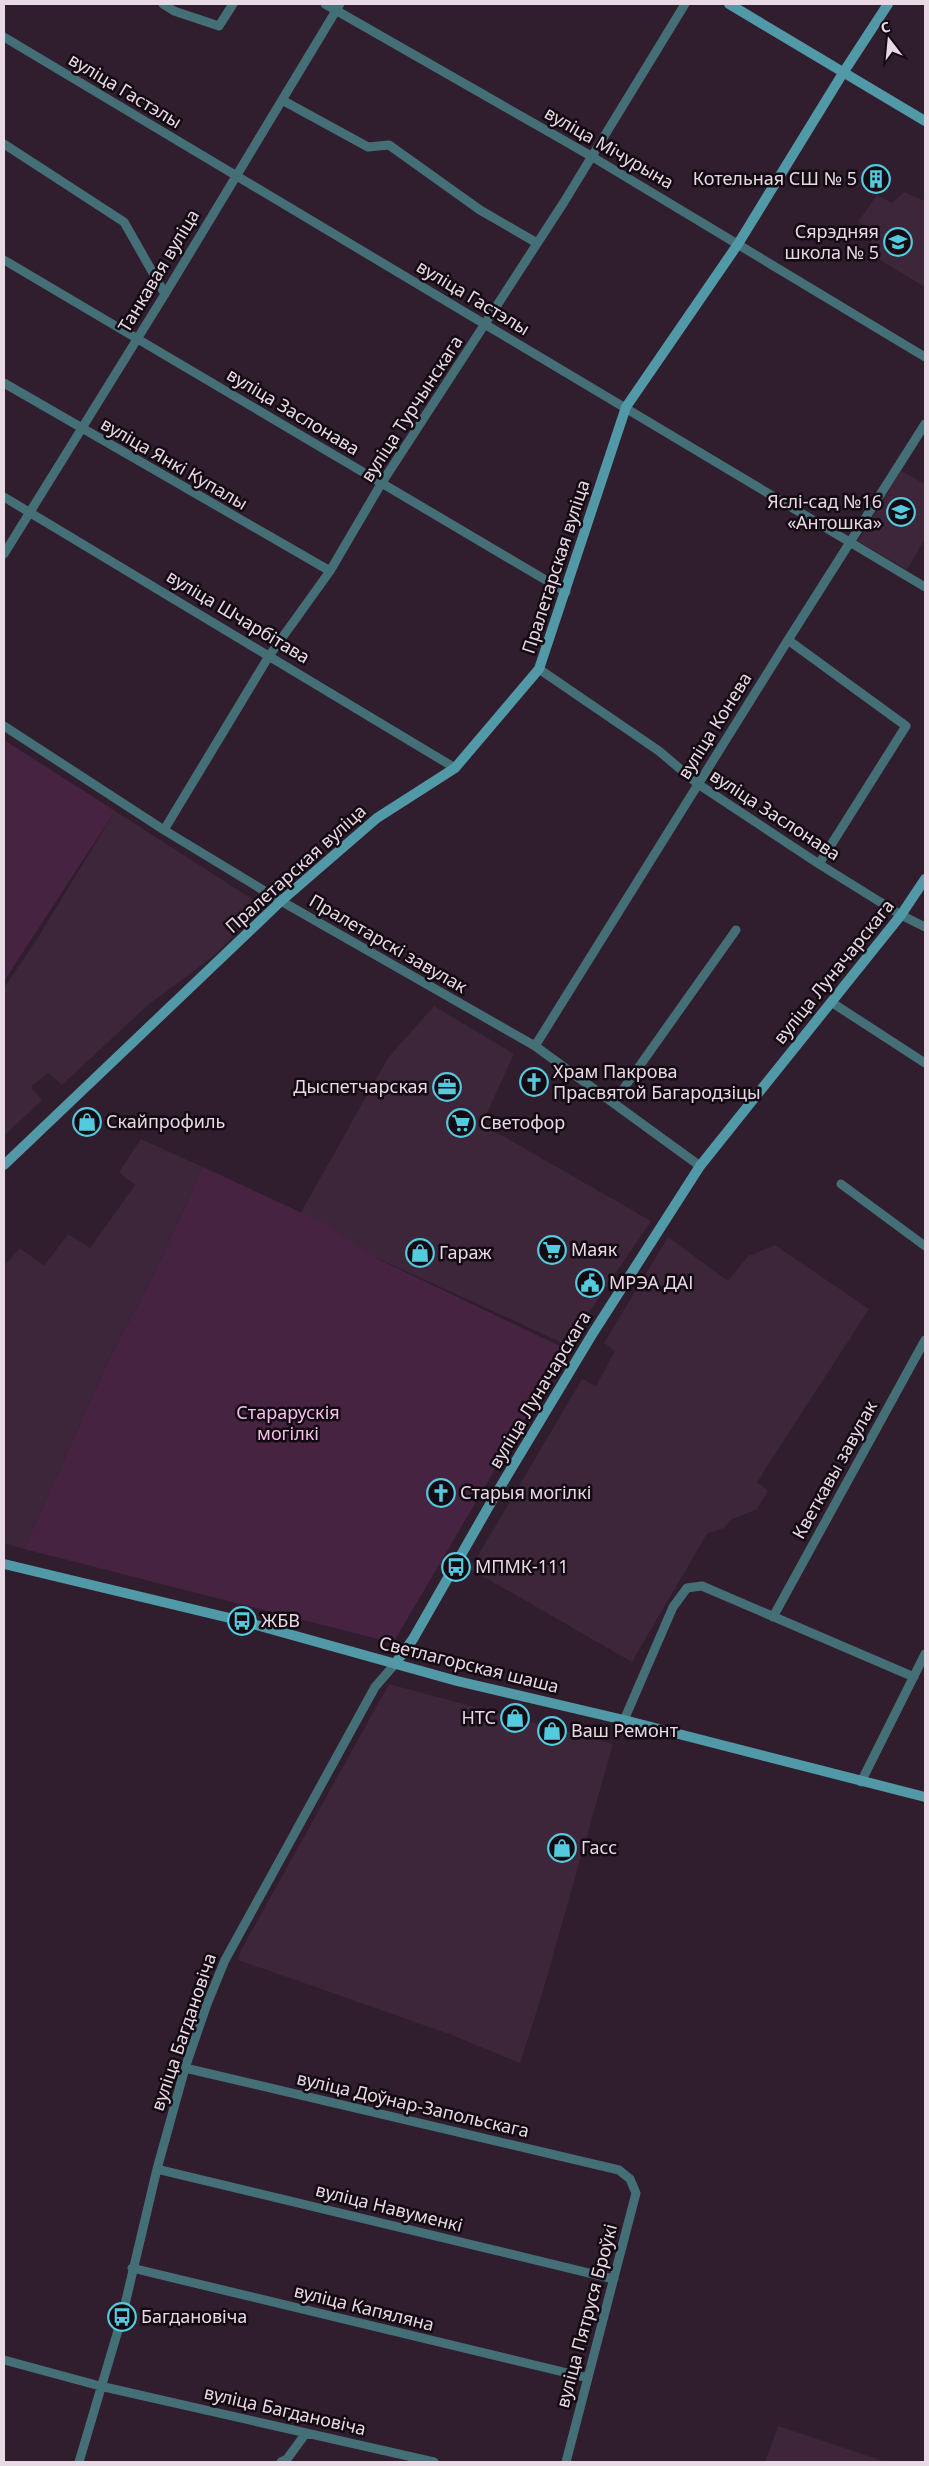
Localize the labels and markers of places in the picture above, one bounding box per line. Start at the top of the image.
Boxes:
building icon: Котельная СШ № 5 [861,164,891,194]
place label: Котельная СШ № 5 [693,166,857,190]
place label: Сярэдняя школа № 5 [784,219,879,264]
school or university icon: Сярэдняя школа № 5 [883,227,913,257]
place label: Яслі-сад №16 «Антошка» [767,489,882,534]
school or university icon: Яслі-сад №16 «Антошка» [886,497,916,527]
place label: Храм Пакрова Прасвятой Багародзіцы [553,1059,761,1104]
church icon: Храм Пакрова Прасвятой Багародзіцы [519,1067,549,1097]
office icon: Дыспетчарская [432,1072,462,1102]
place label: Дыспетчарская [293,1074,428,1098]
shop icon: Скайпрофиль [72,1107,102,1137]
supermarket icon: Светофор [446,1108,476,1138]
place label: Скайпрофиль [106,1109,225,1133]
place label: Светофор [480,1110,565,1134]
supermarket icon: Маяк [537,1235,567,1265]
place label: Маяк [571,1237,618,1261]
shop icon: Гараж [405,1238,435,1268]
place label: Гараж [439,1240,492,1264]
public building icon: МРЭА ДАІ [575,1268,605,1298]
place label: МРЭА ДАІ [609,1270,693,1294]
church icon: Старыя могілкі [426,1478,456,1508]
place label: Старыя могілкі [460,1480,591,1504]
bus stop icon: МПМК-111 [441,1552,471,1582]
place label: МПМК-111 [475,1554,569,1578]
bus stop icon: ЖБВ [227,1606,257,1636]
place label: ЖБВ [261,1608,300,1632]
shop icon: НТС [500,1703,530,1733]
place label: НТС [461,1705,496,1729]
shop icon: Ваш Ремонт [537,1716,567,1746]
place label: Ваш Ремонт [571,1718,679,1742]
shop icon: Гасс [547,1833,577,1863]
place label: Гасс [581,1835,617,1859]
bus stop icon: Багдановіча [107,2302,137,2332]
place label: Багдановіча [141,2304,247,2328]

